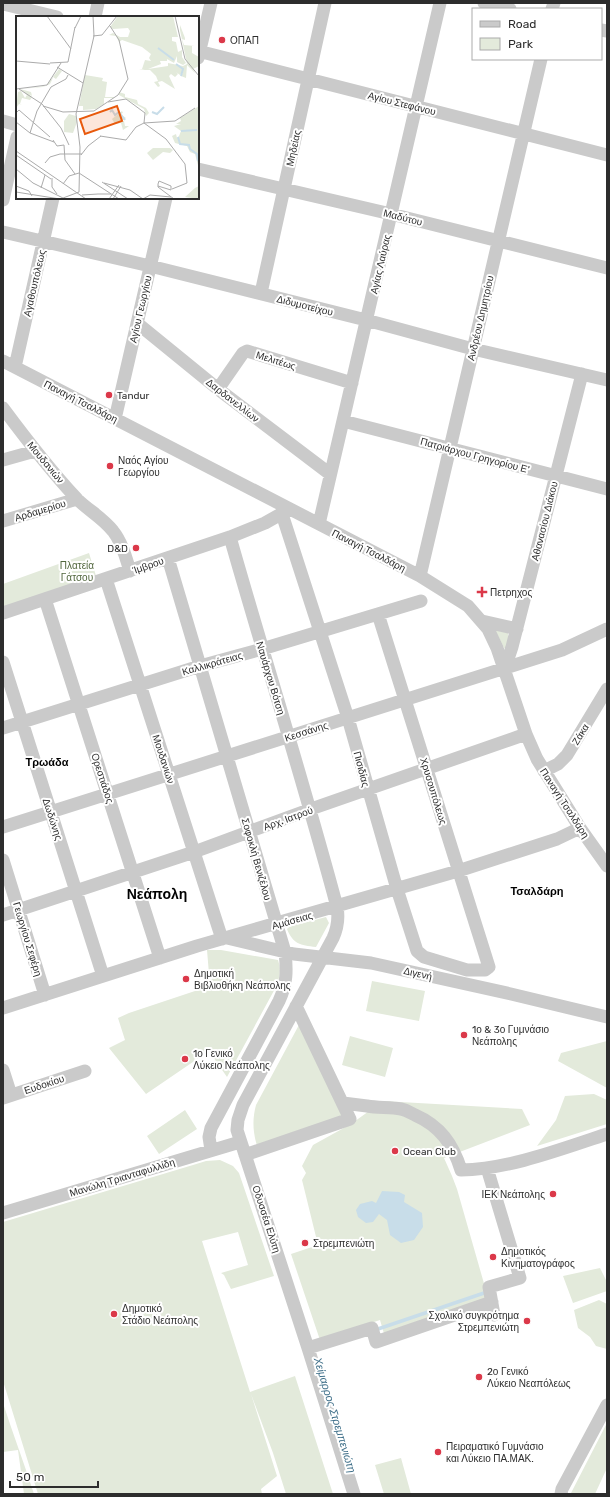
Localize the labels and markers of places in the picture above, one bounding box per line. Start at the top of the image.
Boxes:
marker: ΟΠΑΠ [217,35,227,45]
place label: ΟΠΑΠ [230,35,259,47]
marker: Tandur [104,390,114,400]
place label: Tandur [117,390,149,402]
place label: Ναός Αγίου Γεωργίου [118,455,169,479]
marker: Ναός Αγίου Γεωργίου [105,461,115,471]
place label: D&D [107,543,128,555]
marker: D&D [131,543,141,553]
marker: Πετρηχος [477,587,487,597]
place label: Πετρηχος [490,587,532,599]
place label: Δημοτική Βιβλιοθήκη Νεάπολης [194,968,291,992]
marker: Δημοτική Βιβλιοθήκη Νεάπολης [181,974,191,984]
place label: 1ο & 3ο Γυμνάσιο Νεάπολης [472,1024,550,1048]
marker: 1ο & 3ο Γυμνάσιο Νεάπολης [459,1030,469,1040]
place label: 1ο Γενικό Λύκειο Νεάπολης [193,1048,270,1072]
marker: 1ο Γενικό Λύκειο Νεάπολης [180,1054,190,1064]
marker: Ocean Club [390,1146,400,1156]
place label: Ocean Club [403,1146,456,1158]
place label: ΙΕΚ Νεάπολης [481,1189,545,1201]
marker: ΙΕΚ Νεάπολης [548,1189,558,1199]
marker: Στρεμπενιώτη [300,1238,310,1248]
place label: Στρεμπενιώτη [313,1238,374,1250]
place label: Δημοτικός Κινηματογράφος [501,1246,575,1270]
marker: Δημοτικός Κινηματογράφος [488,1252,498,1262]
place label: Δημοτικό Στάδιο Νεάπολης [122,1303,198,1327]
marker: Δημοτικό Στάδιο Νεάπολης [109,1309,119,1319]
place label: Σχολικό συγκρότημα Στρεμπενιώτη [429,1310,519,1334]
marker: Σχολικό συγκρότημα Στρεμπενιώτη [522,1316,532,1326]
place label: 2ο Γενικό Λύκειο Νεαπόλεως [487,1366,571,1390]
marker: 2ο Γενικό Λύκειο Νεαπόλεως [474,1372,484,1382]
place label: Πειραματικό Γυμνάσιο και Λύκειο ΠΑ.ΜΑΚ. [446,1441,544,1465]
marker: Πειραματικό Γυμνάσιο και Λύκειο ΠΑ.ΜΑΚ. [433,1447,443,1457]

